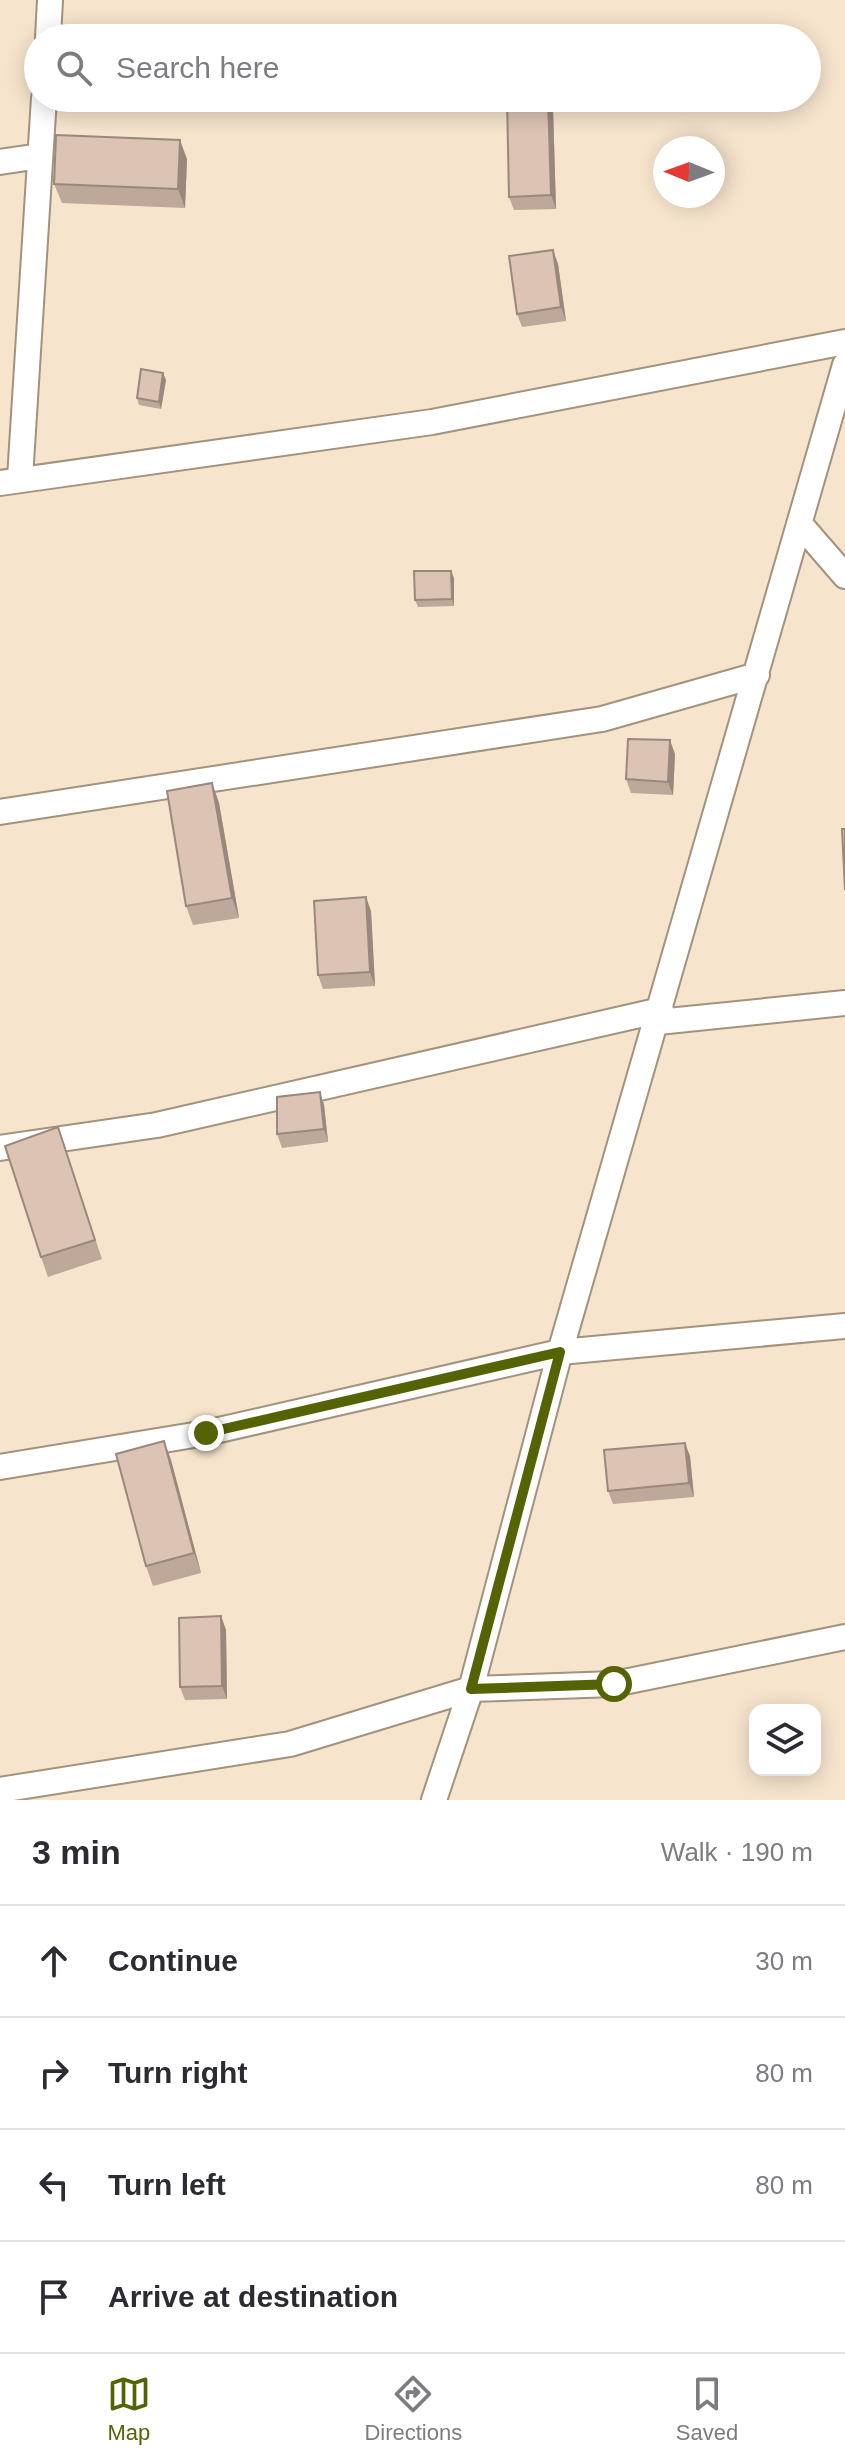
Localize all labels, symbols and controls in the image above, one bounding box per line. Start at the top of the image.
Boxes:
search box [24,24,821,112]
icon: search [52,46,96,90]
text: Search here [116,51,279,84]
north arrow [653,136,725,208]
route end [188,1415,224,1451]
route start [596,1666,632,1702]
map controls [749,1704,821,1776]
button: layers [749,1704,821,1776]
text: 3 min [32,1833,121,1871]
text: Walk · 190 m [661,1837,813,1867]
icon: ahead [32,1939,76,1983]
text: Continue [108,1944,238,1977]
text: 30 m [755,1946,813,1976]
icon: right [32,2051,76,2095]
text: Turn right [108,2056,247,2089]
text: 80 m [755,2058,813,2088]
icon: left [32,2163,76,2207]
text: Turn left [108,2168,226,2201]
text: 80 m [755,2170,813,2200]
icon: arrive [32,2275,76,2319]
text: Arrive at destination [108,2280,398,2313]
tab: Map [107,2372,151,2446]
tab: Directions [364,2372,462,2446]
tab: Saved [676,2372,738,2446]

